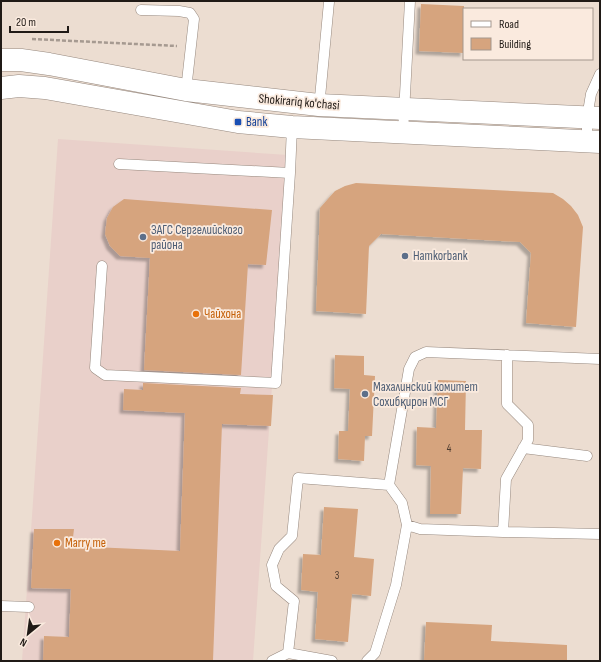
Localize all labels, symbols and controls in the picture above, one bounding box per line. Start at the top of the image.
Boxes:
scale bar [10,8,68,34]
legend [463,8,593,60]
text: 20 m [16,15,36,30]
text: Road [499,17,519,32]
text: Building [499,37,531,52]
street label: Shokirariq ko'chasi [258,90,340,114]
place label: Bank [246,114,267,130]
marker: Bank [233,117,243,127]
place label: ЗАГС Сергелийского района [151,222,243,253]
marker: ЗАГС Сергелийского района [138,232,148,242]
place label: Hamkorbank [413,248,468,264]
marker: Hamkorbank [400,251,410,261]
place label: Чайхона [204,306,241,322]
marker: Чайхона [191,309,201,319]
place label: Махалинский комитет Сохибқирон МСГ [373,379,478,410]
marker: Махалинский комитет Сохибқирон МСГ [360,389,370,399]
house number: 4 [447,442,452,455]
place label: Marry me [65,535,106,551]
marker: Marry me [52,538,62,548]
house number: 3 [335,569,340,582]
north arrow [8,614,48,654]
text: N [18,635,29,649]

